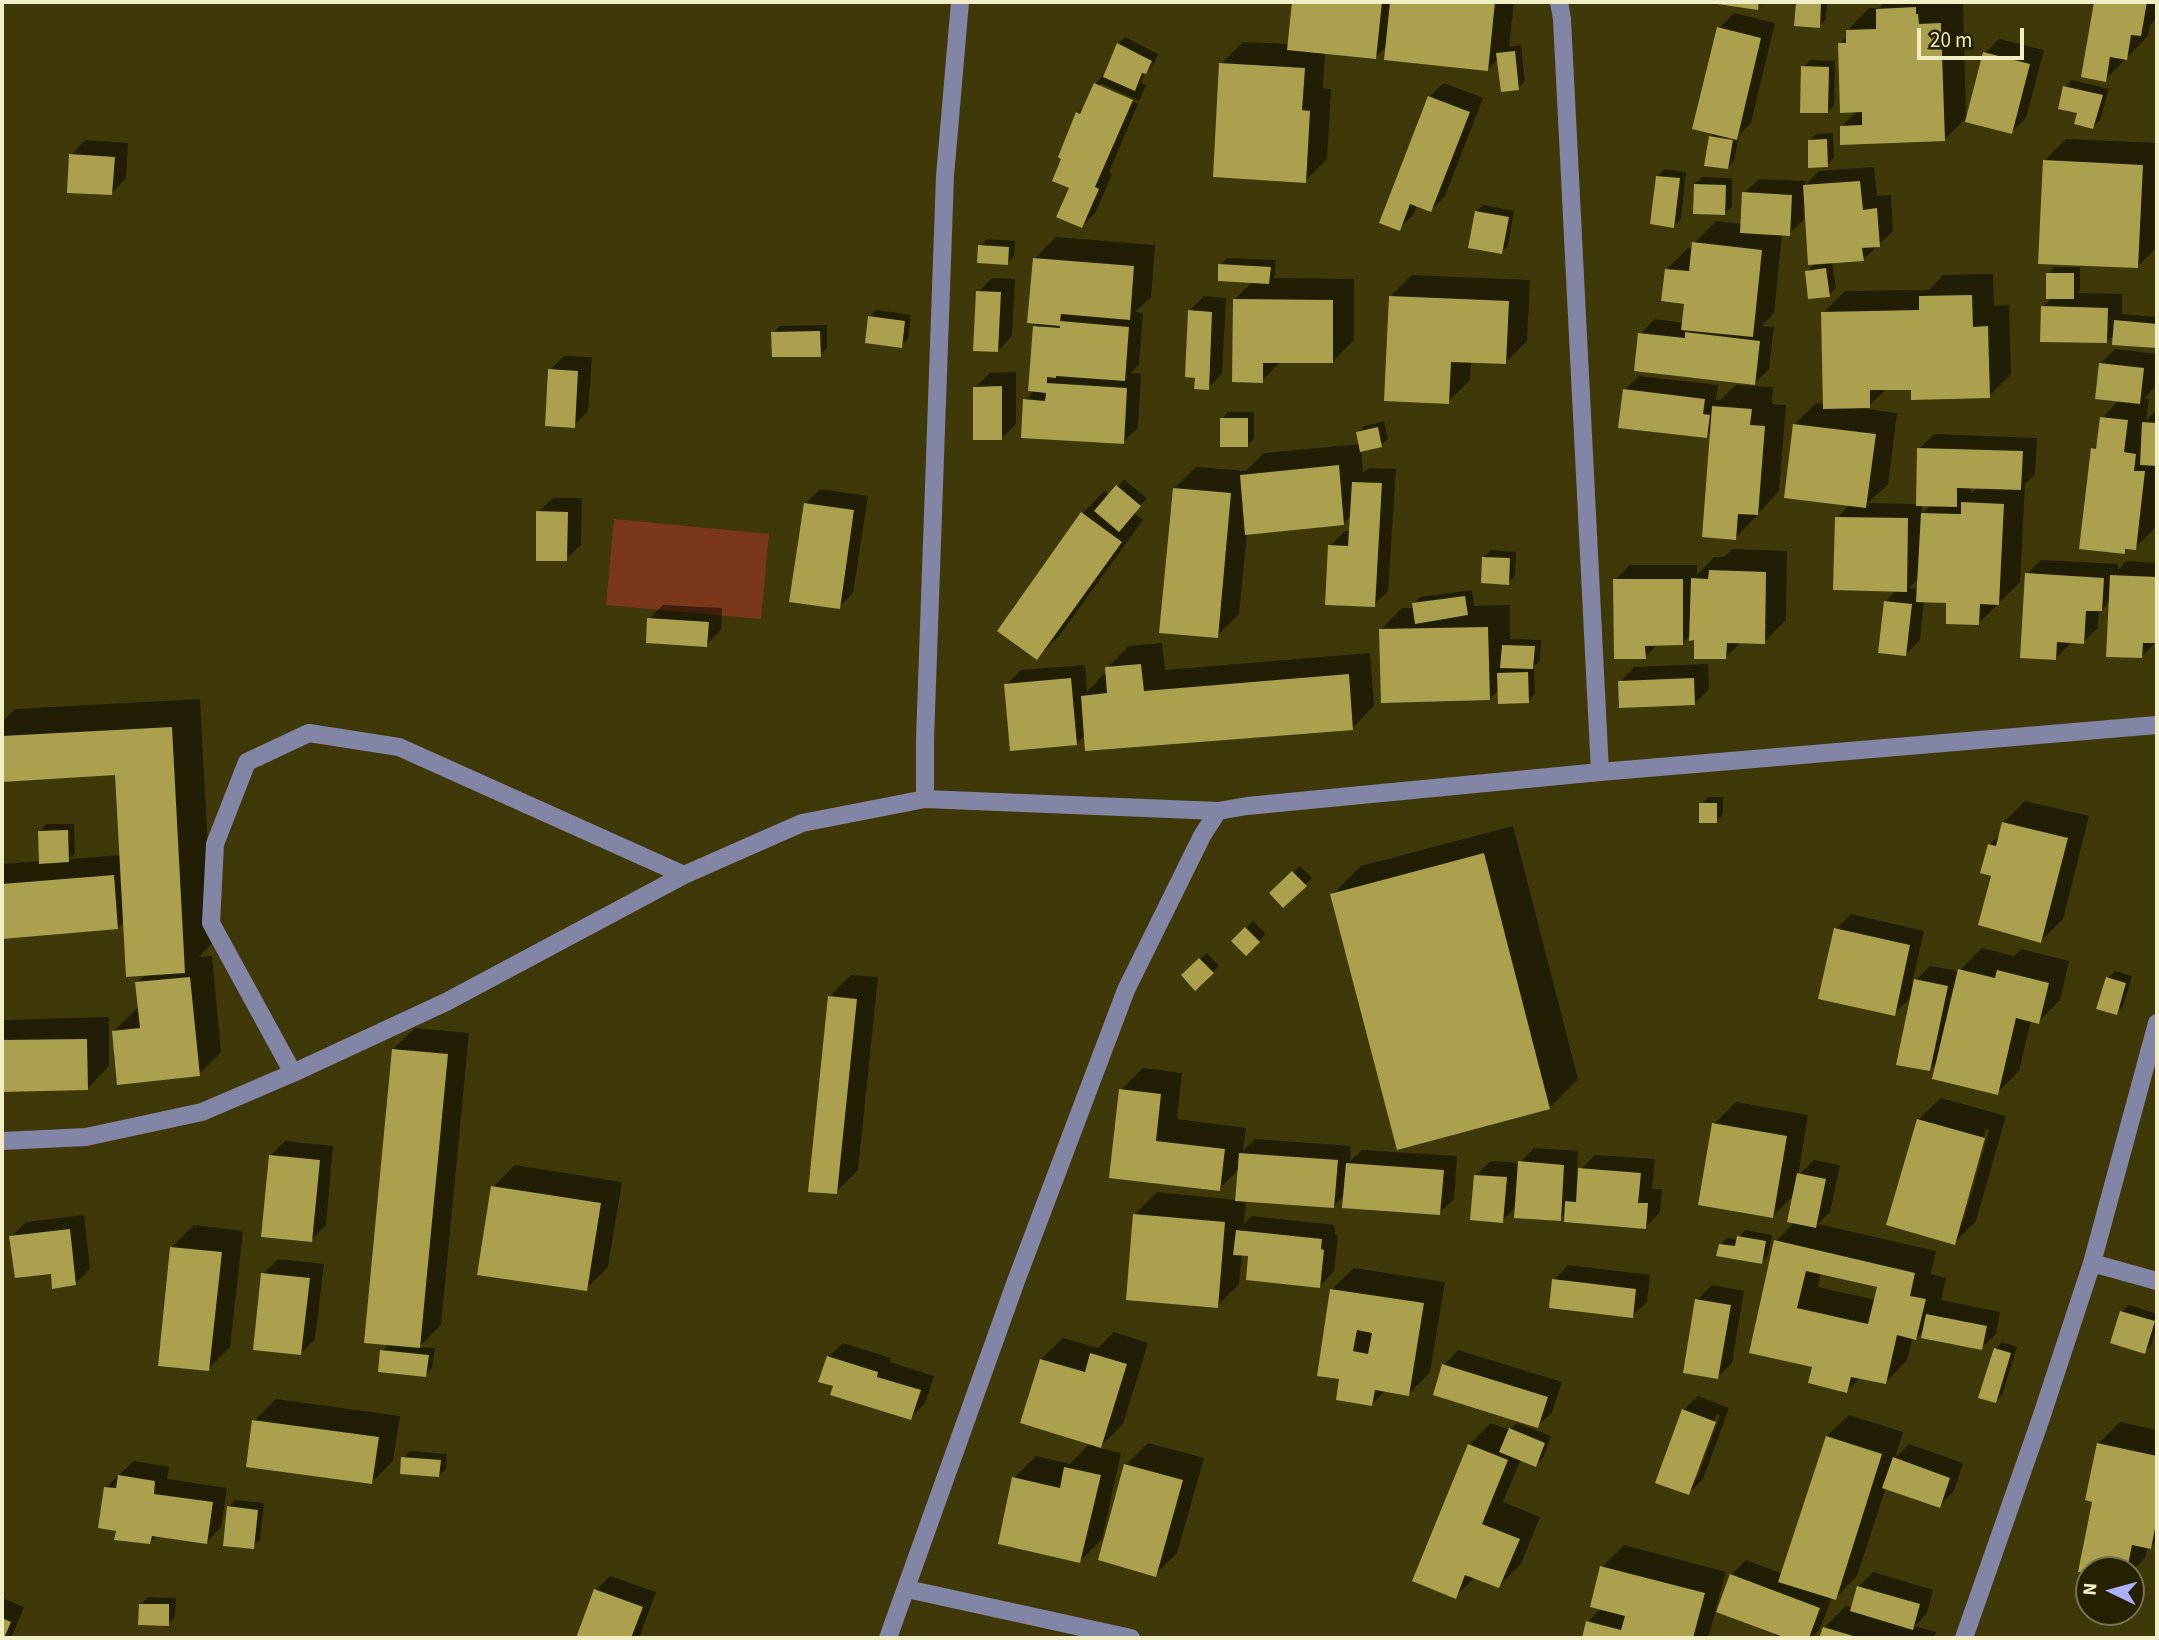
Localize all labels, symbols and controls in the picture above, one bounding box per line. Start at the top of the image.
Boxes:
scale bar [1921,14,2028,58]
text: 20 m [1930,25,1972,55]
north arrow [2075,1556,2145,1626]
text: N [2077,1582,2105,1597]

